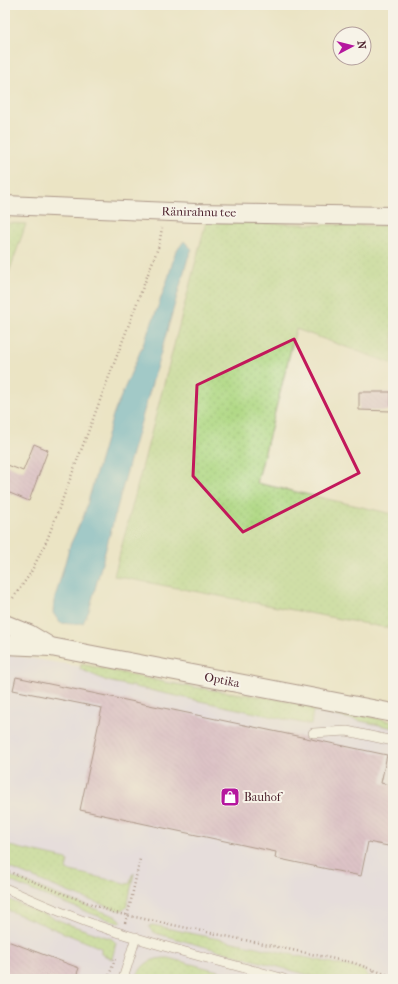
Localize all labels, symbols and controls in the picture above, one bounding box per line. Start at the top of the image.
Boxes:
north arrow [332,26,372,66]
text: N [354,40,368,50]
street label: Ränirahnu tee [162,204,237,220]
street label: Optika [203,670,241,690]
shop icon: Bauhof [219,786,241,808]
place label: Bauhof [244,790,284,804]

